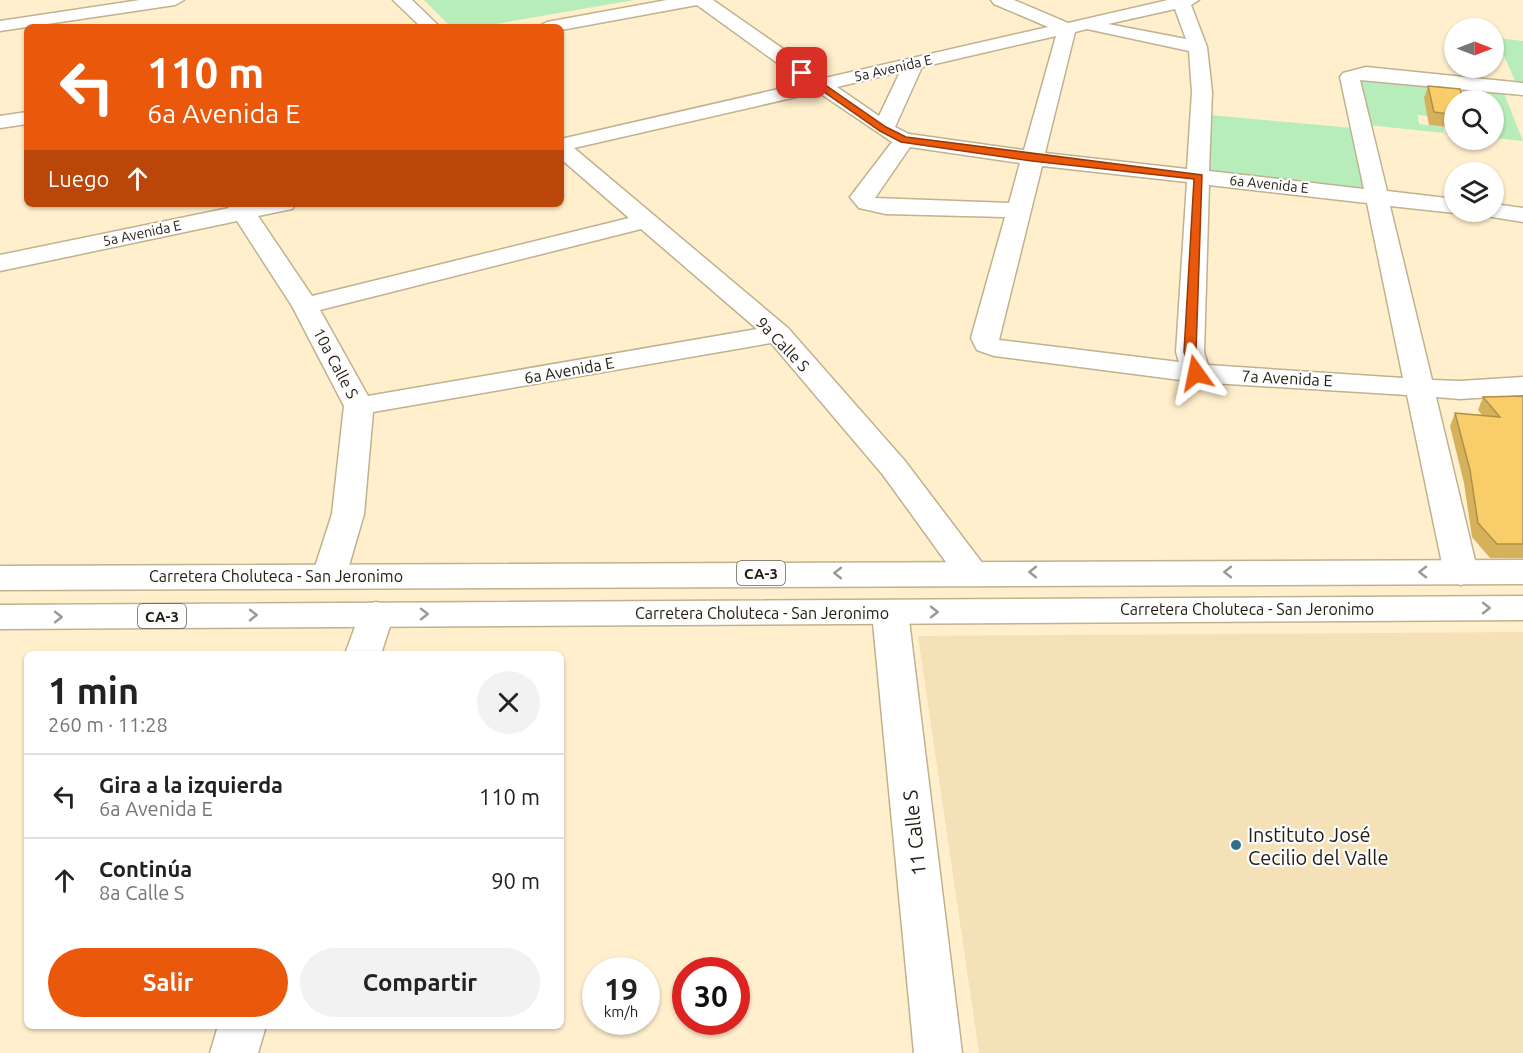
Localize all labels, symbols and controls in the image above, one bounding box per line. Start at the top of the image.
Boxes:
north arrow [1444,18,1504,78]
map controls [1444,18,1504,222]
pin [776,47,827,98]
icon: left [48,48,126,126]
text: 110 m [147,49,264,96]
street label: 5a Avenida E [852,51,934,85]
icon: arrive [785,56,818,89]
button: search [1444,90,1504,150]
text: 6a Avenida E [147,98,301,128]
icon: ahead [121,162,154,195]
button: layers [1444,162,1504,222]
text: Luego [48,166,109,191]
street label: 6a Avenida E [1229,172,1310,196]
street label: 5a Avenida E [101,217,183,249]
street label: 9a Calle S [753,313,813,375]
street label: 10a Calle S [310,325,362,401]
position arrow [1164,341,1228,405]
street label: 6a Avenida E [523,353,615,387]
street label: 7a Avenida E [1241,367,1333,389]
road number: CA-3 [737,561,785,585]
one-way arrow [1028,566,1037,578]
one-way arrow [1223,566,1232,578]
one-way arrow [1418,566,1427,578]
street label: Carretera Choluteca - San Jeronimo [149,567,403,585]
one-way arrow [833,567,842,579]
street label: Carretera Choluteca - San Jeronimo [1120,600,1374,618]
one-way arrow [1481,602,1490,614]
road number: CA-3 [138,604,186,628]
street label: Carretera Choluteca - San Jeronimo [635,604,889,622]
one-way arrow [929,606,938,618]
one-way arrow [419,608,428,620]
one-way arrow [249,609,258,621]
one-way arrow [54,610,63,623]
text: 1 min [48,670,139,711]
button: close [477,671,540,734]
text: 260 m · 11:28 [48,713,168,736]
text: Gira a la izquierda [99,772,283,797]
icon: left [48,780,81,813]
text: 110 m [479,784,540,809]
street label: 11 Calle S [898,789,930,877]
text: 6a Avenida E [99,797,213,820]
place label: Instituto José Cecilio del Valle [1248,823,1389,869]
marker: Instituto José Cecilio del Valle [1229,838,1243,852]
text: Continúa [99,856,192,881]
icon: ahead [48,864,81,897]
text: 90 m [491,868,540,893]
text: 8a Calle S [99,881,184,904]
button: Salir [48,948,288,1017]
button: Compartir [300,948,540,1017]
speed limit sign: 30 [672,957,750,1035]
text: 19 [604,972,638,1006]
text: km/h [604,1003,638,1020]

